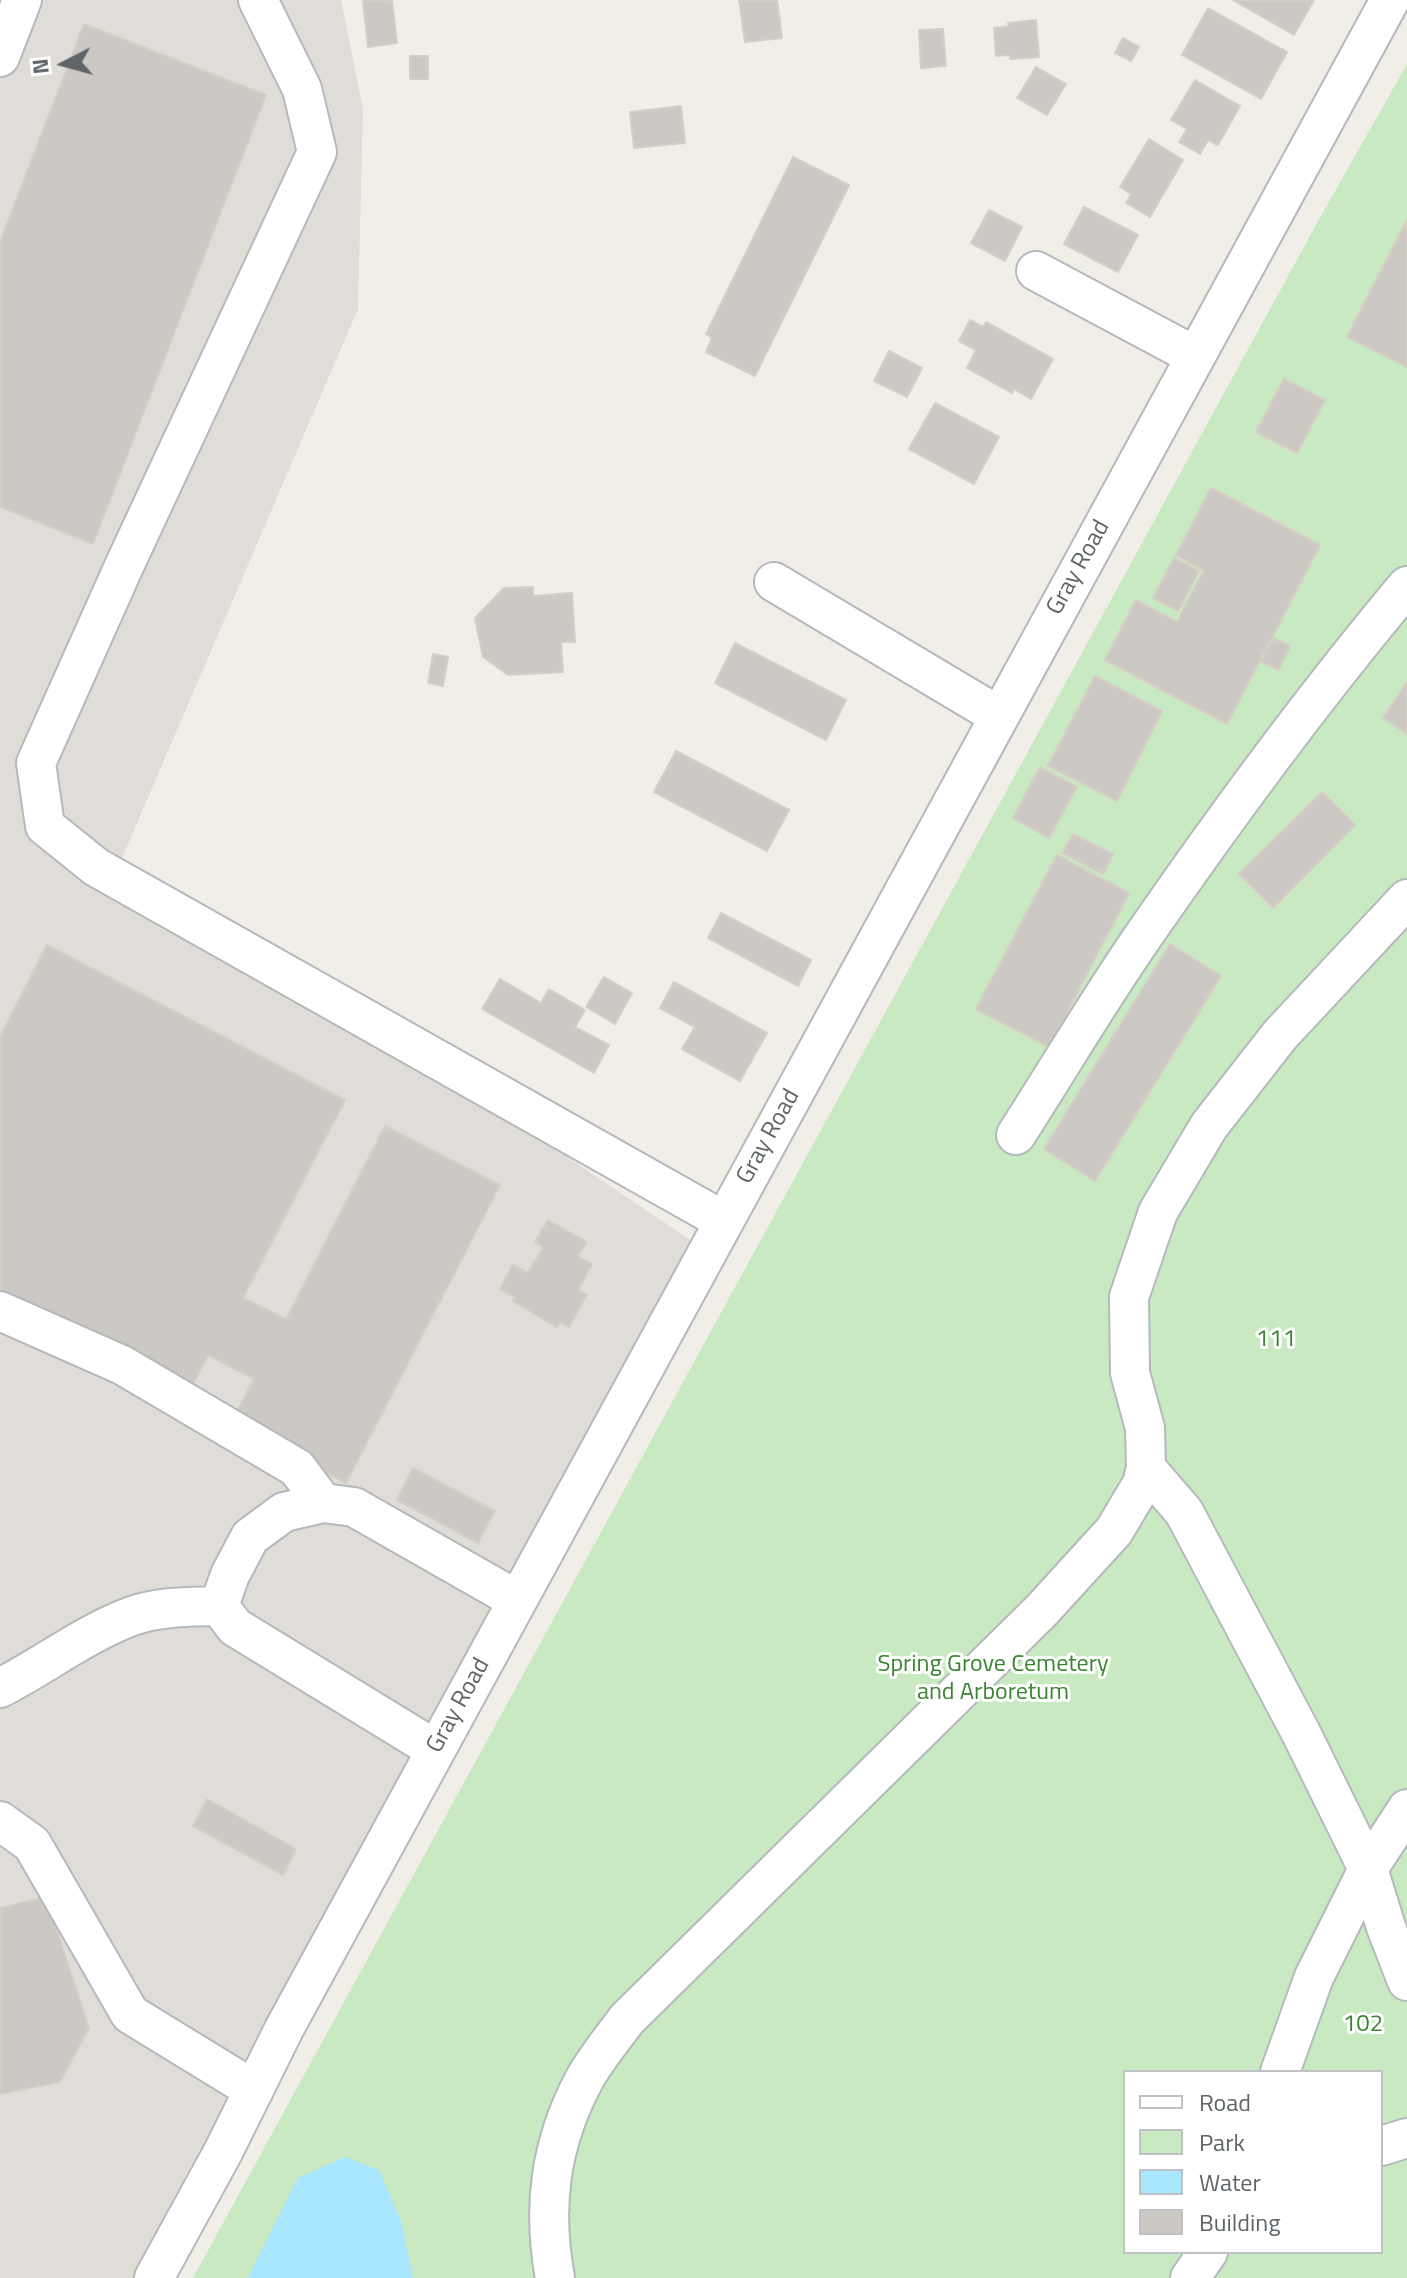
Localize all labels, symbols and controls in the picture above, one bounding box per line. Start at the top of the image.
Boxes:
north arrow [24,24,104,104]
text: N [22,57,58,76]
street label: Gray Road [1041,516,1117,620]
street label: Gray Road [731,1085,807,1189]
park label: 111 [1256,1326,1296,1354]
park label: Spring Grove Cemetery and Arboretum [877,1651,1109,1707]
street label: Gray Road [421,1654,497,1758]
park label: 102 [1343,2011,1383,2039]
legend [1123,2070,1383,2254]
text: Road [1199,2084,1251,2120]
text: Park [1199,2124,1245,2160]
text: Water [1199,2164,1261,2200]
text: Building [1199,2204,1281,2240]

